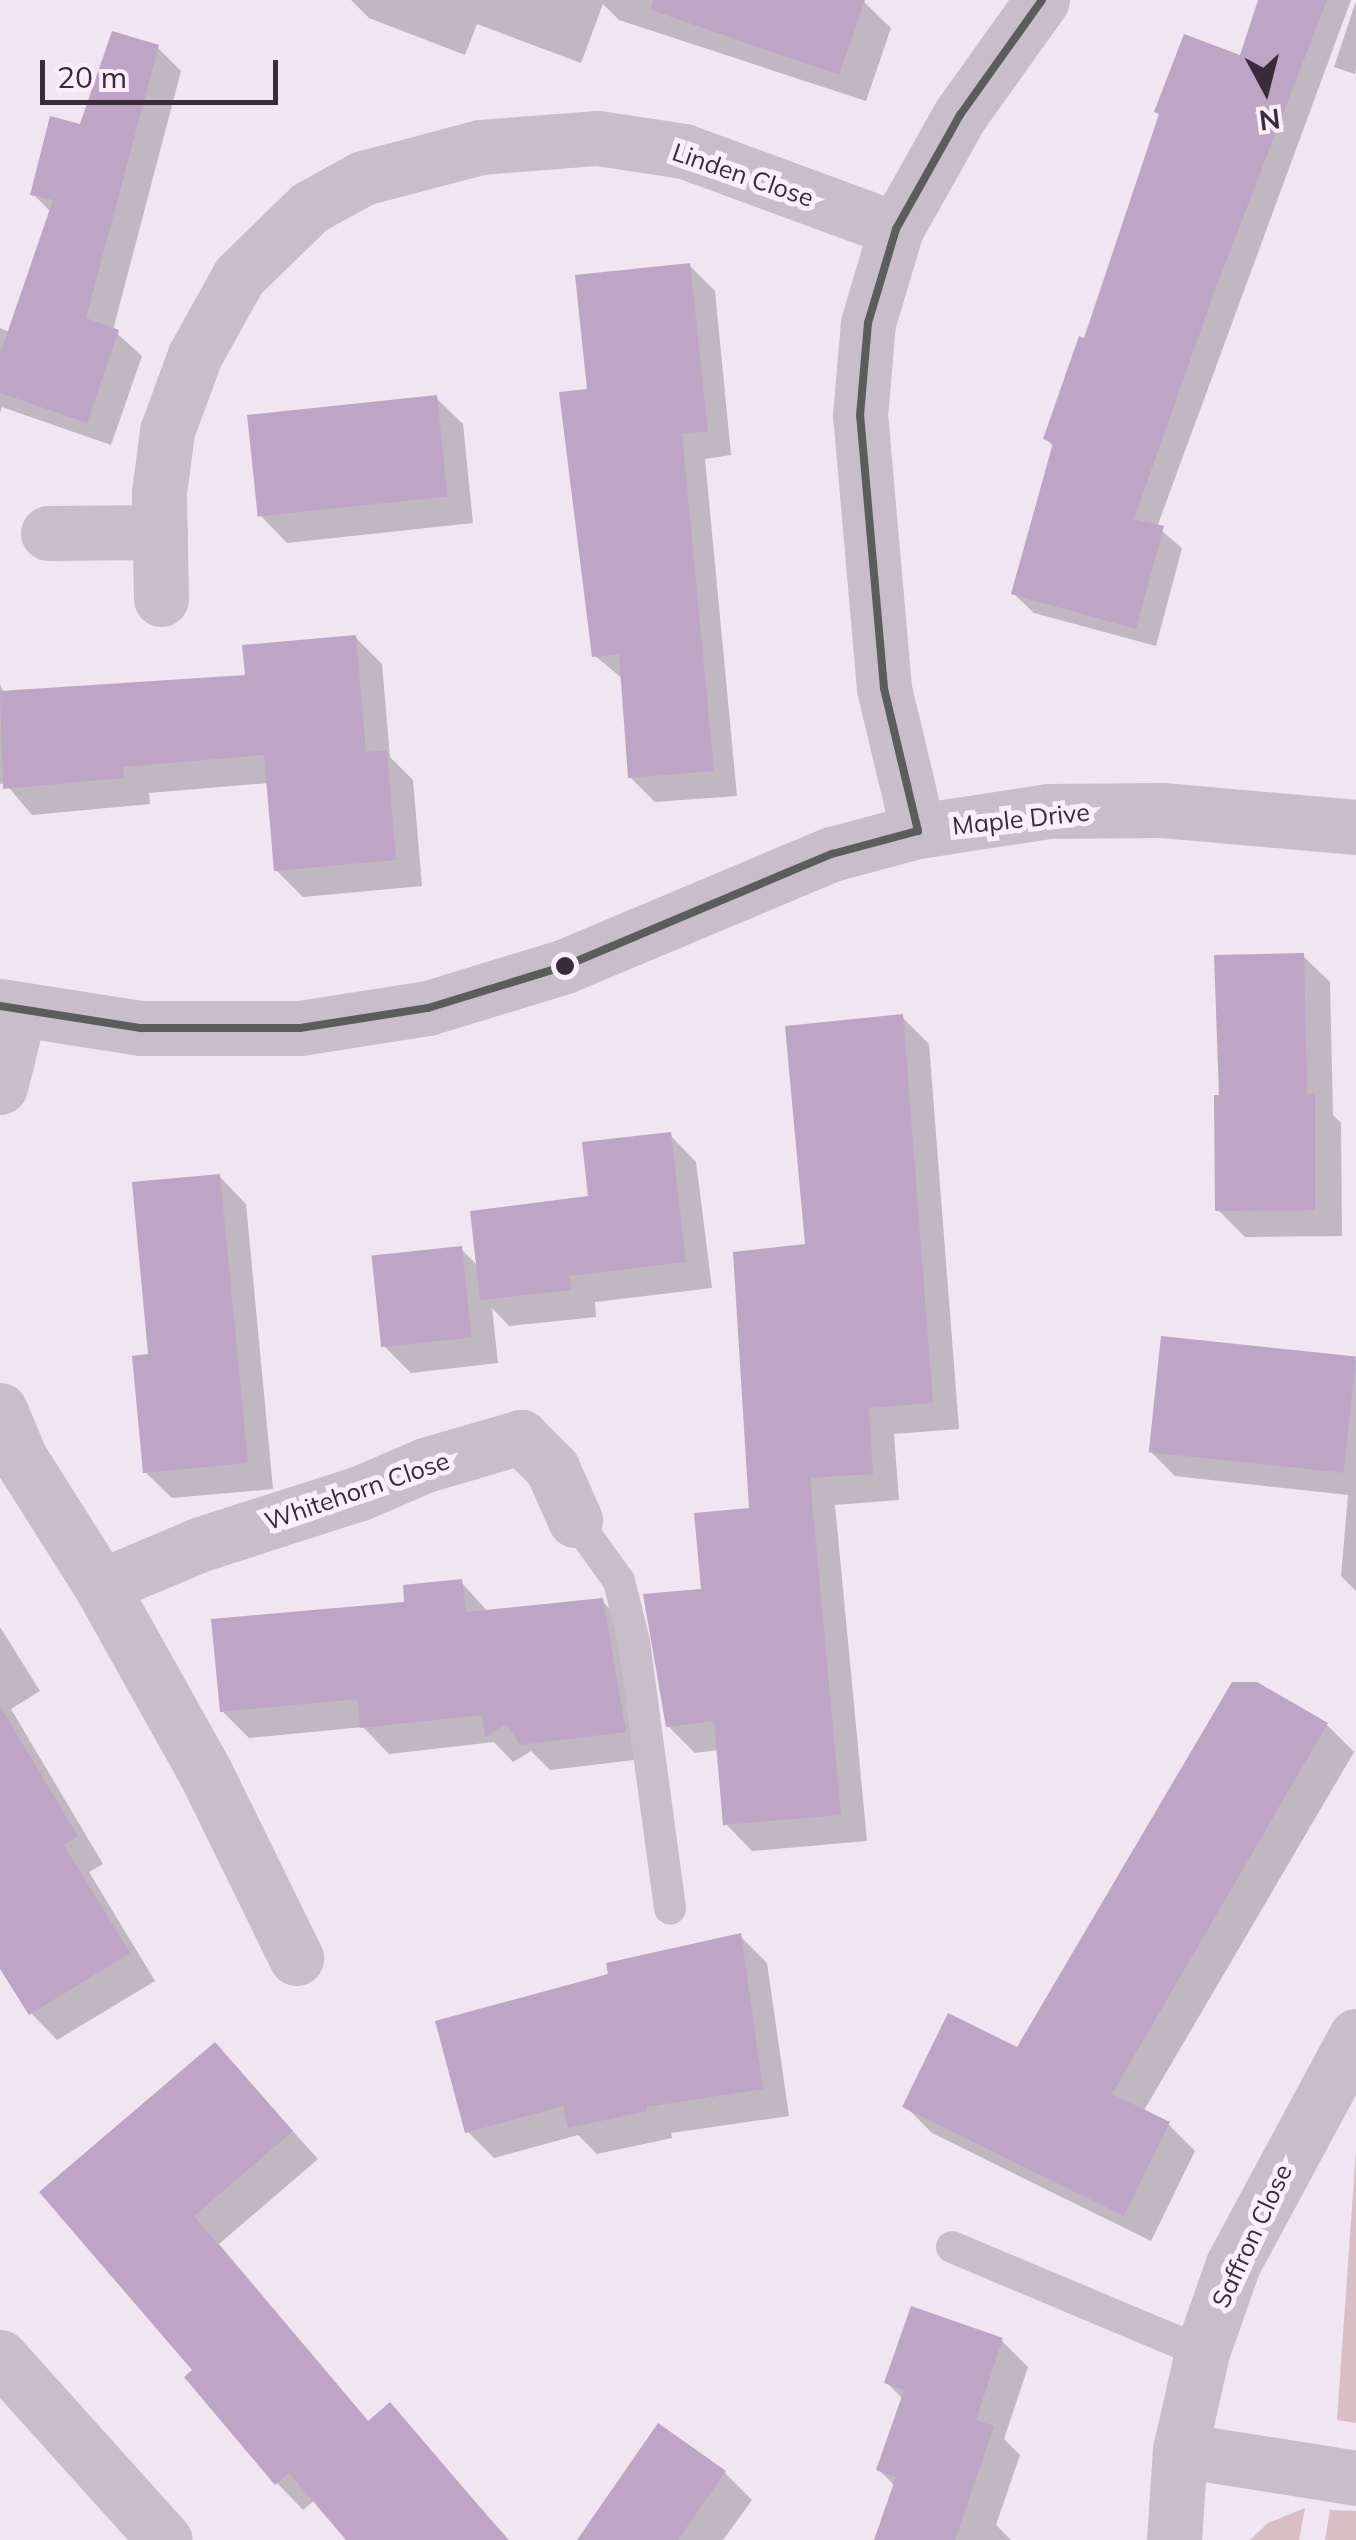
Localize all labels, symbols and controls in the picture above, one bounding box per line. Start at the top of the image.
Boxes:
scale bar [45,40,282,102]
north arrow [1216,40,1316,140]
text: 20 m [57,58,127,96]
text: N [1257,102,1282,139]
street label: Linden Close [668,137,818,213]
street label: Maple Drive [951,797,1091,841]
unlabelled marker [555,956,575,976]
street label: Whitehorn Close [261,1445,453,1537]
street label: Saffron Close [1206,2160,1298,2312]

